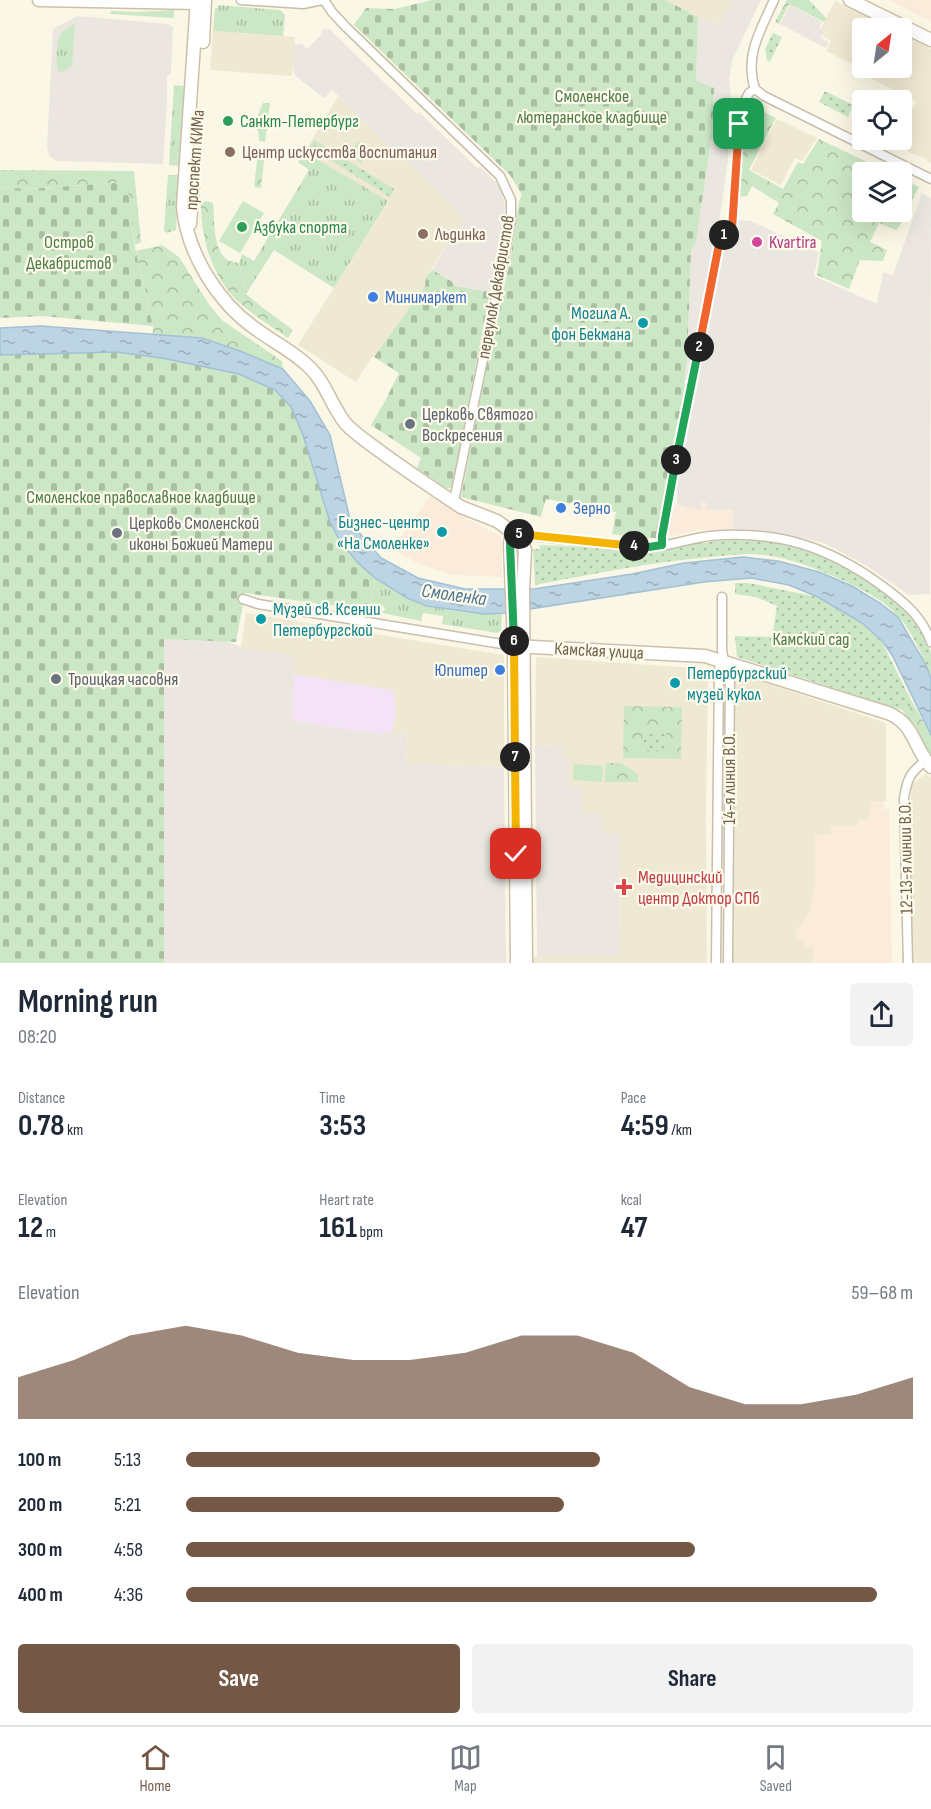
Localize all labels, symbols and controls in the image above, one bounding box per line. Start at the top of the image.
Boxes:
north arrow [852,18,912,78]
map controls [852,18,912,222]
park label: Смоленское лютеранское кладбище [517,86,667,128]
button: locate [852,90,912,150]
pin [713,98,764,149]
icon: arrive [722,107,755,140]
street label: проспект КИМа [181,109,209,211]
place label: Санкт-Петербург [240,111,359,132]
marker: Санкт-Петербург [221,114,235,128]
place label: Центр искусства воспитания [242,142,437,163]
marker: Центр искусства воспитания [223,145,237,159]
button: layers [852,162,912,222]
street label: переулок Декабристов [473,214,519,360]
place label: Азбука спорта [253,217,347,238]
marker: Азбука спорта [235,220,249,234]
pin: 1 [709,220,739,250]
place label: Льдинка [434,224,486,245]
text: 1 [721,225,727,244]
marker: Льдинка [416,227,430,241]
park label: Остров Декабристов [26,232,112,274]
place label: Kvartira [769,232,816,253]
marker: Kvartira [750,235,764,249]
place label: Минимаркет [385,287,467,308]
marker: Минимаркет [366,290,380,304]
place label: Могила А. фон Бекмана [551,303,631,345]
marker: Могила А. фон Бекмана [636,316,650,330]
pin: 2 [684,332,714,362]
text: 2 [695,337,703,356]
place label: Церковь Святого Воскресения [422,404,534,446]
marker: Церковь Святого Воскресения [403,417,417,431]
pin: 3 [661,445,691,475]
text: 3 [672,450,680,469]
park label: Смоленское православное кладбище [26,487,256,508]
place label: Зерно [573,498,611,519]
marker: Зерно [554,501,568,515]
place label: Бизнес-центр «На Смоленке» [337,512,430,554]
place label: Церковь Смоленской иконы Божией Матери [129,513,273,555]
pin: 5 [504,519,534,549]
text: 5 [515,524,523,543]
marker: Бизнес-центр «На Смоленке» [435,525,449,539]
marker: Церковь Смоленской иконы Божией Матери [110,526,124,540]
pin: 4 [619,531,649,561]
text: 4 [630,536,638,555]
water label: Смоленка [420,579,488,611]
place label: Музей св. Ксении Петербургской [273,599,380,641]
marker: Музей св. Ксении Петербургской [254,612,268,626]
pin: 6 [499,626,529,656]
park label: Камский сад [772,629,850,650]
text: 6 [510,631,518,650]
street label: Камская улица [554,638,644,664]
place label: Юпитер [435,660,488,681]
marker: Юпитер [493,663,507,677]
place label: Петербургский музей кукол [687,663,787,705]
place label: Троицкая часовня [68,669,178,690]
marker: Троицкая часовня [49,672,63,686]
marker: Петербургский музей кукол [668,676,682,690]
street label: 14-я линия В.О. [719,733,740,825]
pin: 7 [500,742,530,772]
text: 7 [512,747,518,766]
street label: 12-13-я линии В.О. [895,801,917,915]
pin [490,828,541,879]
icon: check [499,837,532,870]
place label: Медицинский центр Доктор СПб [638,867,760,909]
marker: Медицинский центр Доктор СПб [615,878,633,896]
text: Morning run [18,982,158,1022]
button: share [850,983,913,1046]
text: 08:20 [18,1025,57,1049]
text: Distance [18,1089,65,1108]
text: Time [319,1089,346,1108]
text: Pace [621,1089,646,1108]
text: 0.78 [18,1108,64,1144]
text: 3:53 [319,1108,366,1144]
text: 4:59 [621,1108,669,1144]
text: km [64,1121,83,1140]
text: /km [669,1121,692,1140]
text: Elevation [18,1191,67,1210]
text: Heart rate [319,1191,374,1210]
text: kcal [621,1191,642,1210]
text: 12 [18,1210,43,1246]
text: 161 [319,1210,357,1246]
text: 47 [621,1210,647,1246]
text: m [43,1223,56,1242]
text: bpm [357,1223,383,1242]
text: Elevation [18,1281,80,1305]
text: 59–68 m [851,1281,913,1305]
text: 100 m [18,1448,61,1472]
text: 5:13 [114,1448,141,1472]
text: 200 m [18,1493,62,1517]
text: 5:21 [114,1493,141,1517]
text: 300 m [18,1538,62,1562]
text: 4:58 [114,1538,143,1562]
text: 400 m [18,1583,63,1607]
text: 4:36 [114,1583,143,1607]
button: Save [18,1644,460,1713]
button: Share [472,1644,913,1713]
tab: Home [139,1741,172,1796]
tab: Map [449,1741,482,1796]
tab: Saved [759,1741,792,1796]

